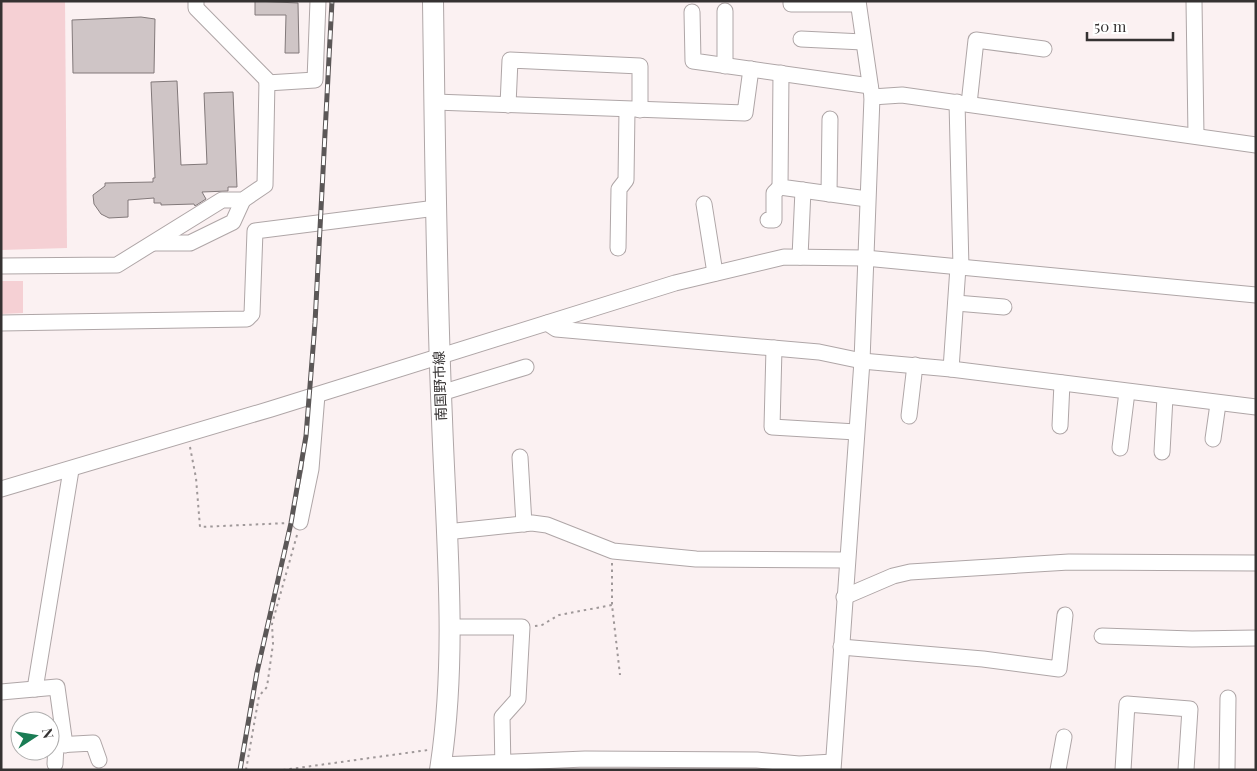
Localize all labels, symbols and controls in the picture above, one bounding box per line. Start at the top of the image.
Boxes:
scale bar [1087,10,1173,42]
text: 50 m [1094,16,1127,36]
street label: 南国野市線 [429,351,450,421]
north arrow [10,711,60,761]
text: N [38,726,59,740]

